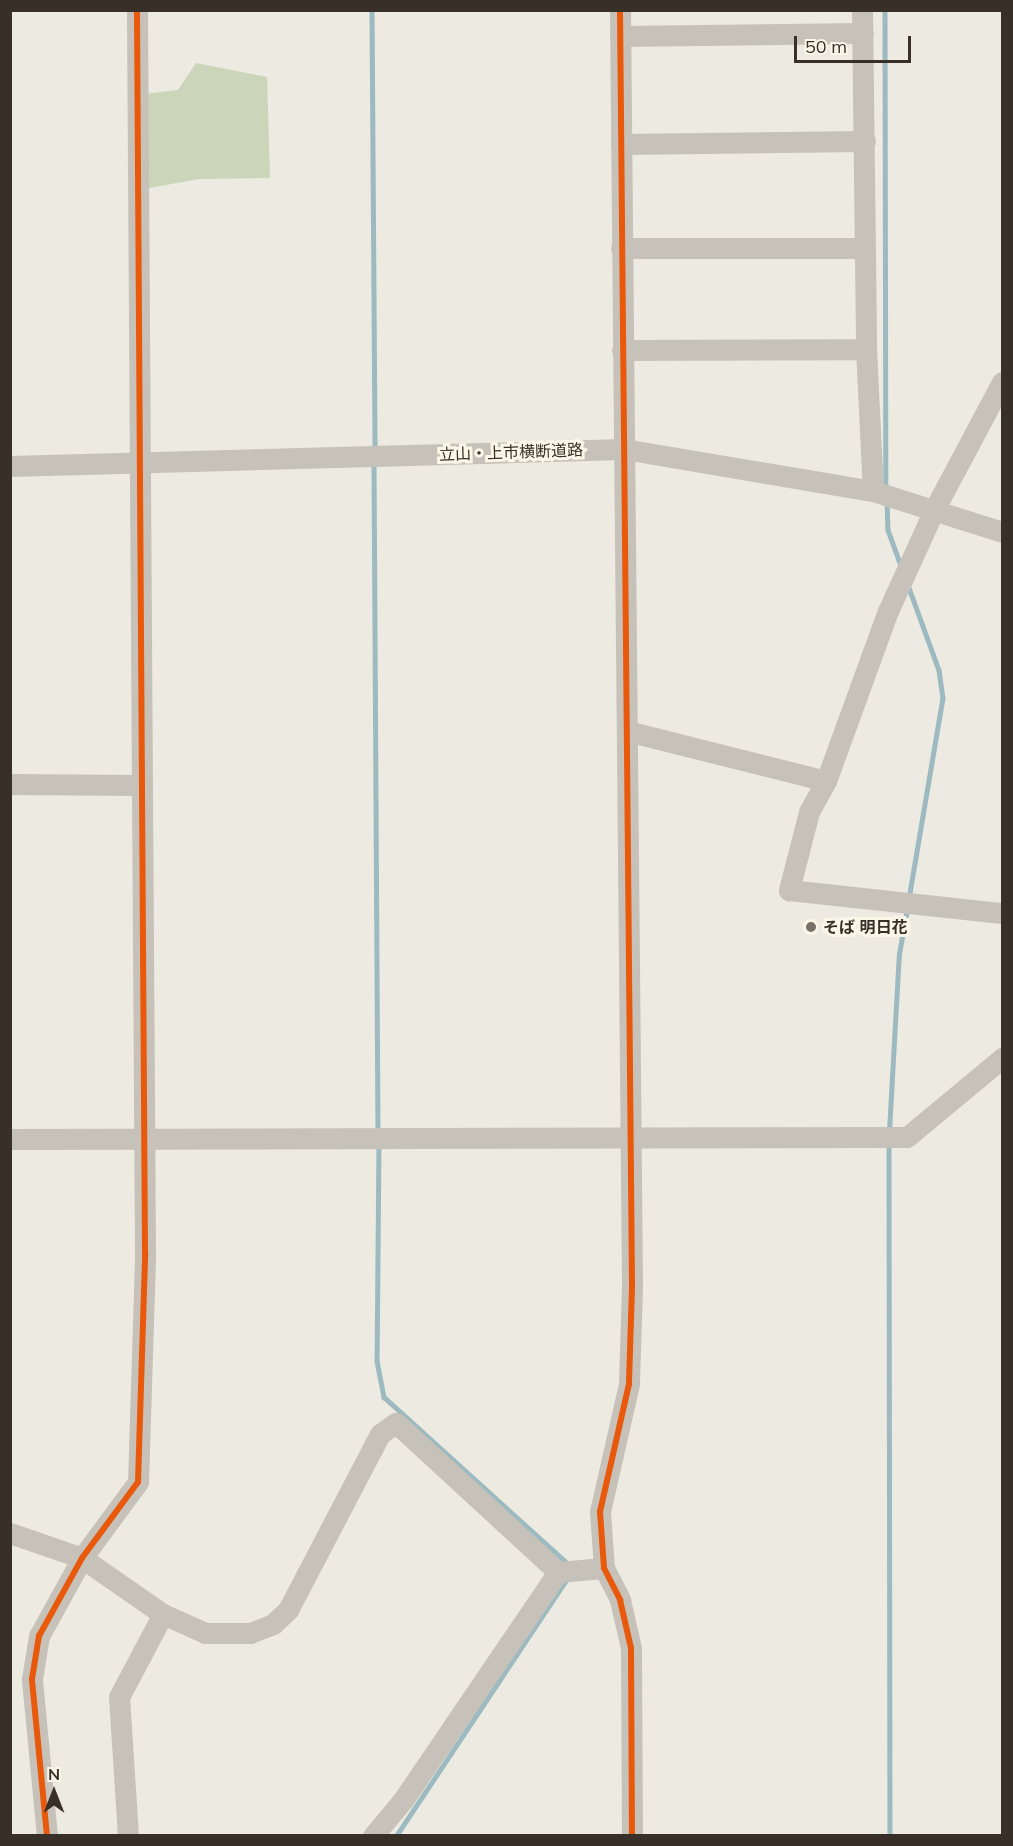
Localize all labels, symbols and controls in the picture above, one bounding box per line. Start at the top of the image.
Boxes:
scale bar [797,24,914,62]
text: 50 m [805,35,847,58]
street label: 立山・上市横断道路 [439,440,583,464]
place label: そば 明日花 [823,917,907,937]
marker: そば 明日花 [804,920,818,934]
north arrow [24,1762,84,1822]
text: N [48,1764,60,1784]

